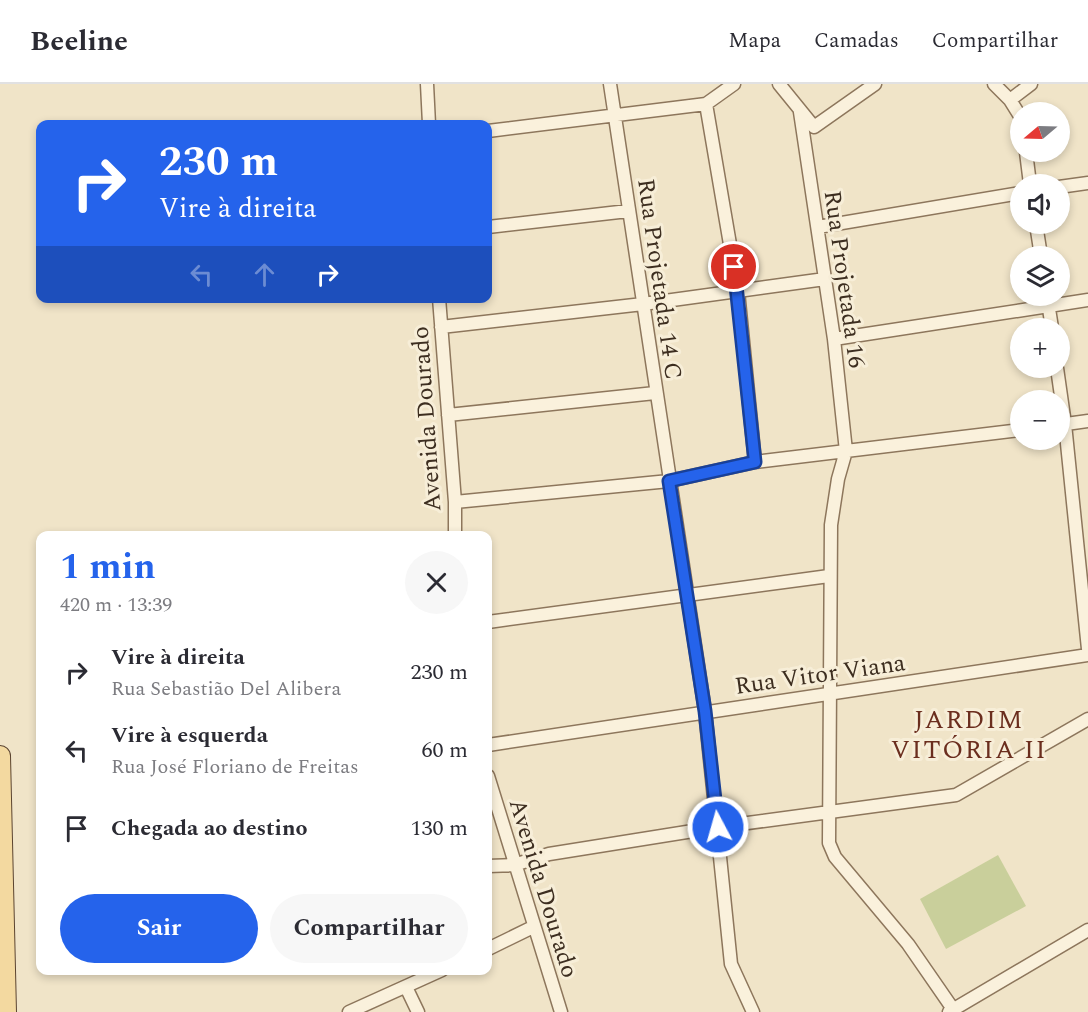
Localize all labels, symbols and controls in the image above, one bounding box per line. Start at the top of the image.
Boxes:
text: Beeline [30,20,128,63]
text: Mapa [728,25,781,57]
text: Camadas [814,25,899,57]
text: Compartilhar [932,25,1058,57]
north arrow [1010,102,1070,162]
map controls [1010,102,1070,450]
text: 230 m [159,131,278,194]
icon: right [60,144,138,222]
button: sound [1010,174,1070,234]
street label: Rua Projetada 14 C [627,176,691,382]
text: Vire à direita [159,188,316,230]
street label: Rua Projetada 16 [814,188,874,370]
pin [708,241,759,292]
button: layers [1010,246,1070,306]
icon: arrive [717,250,750,283]
icon: left [185,258,218,291]
icon: ahead [248,258,281,291]
icon: right [311,258,344,291]
button: + [1010,318,1070,378]
street label: Avenida Dourado [403,325,451,513]
button: − [1010,390,1070,450]
text: 1 min [60,540,156,595]
button: close [405,551,468,614]
text: 420 m · 13:39 [60,590,172,620]
text: Vire à direita [111,641,245,674]
street label: Rua Vitor Viana [733,645,908,705]
icon: right [60,656,93,689]
text: 230 m [411,656,468,689]
text: Rua Sebastião Del Alibera [111,674,341,704]
district label: JARDIM VITÓRIA II [891,700,1047,770]
text: Vire à esquerda [111,719,268,752]
icon: left [60,734,93,767]
text: 60 m [422,734,468,767]
text: Rua José Floriano de Freitas [111,752,359,782]
street label: Avenida Dourado [499,794,587,982]
position arrow [686,795,750,859]
icon: arrive [60,812,93,845]
text: Chegada ao destino [111,812,308,845]
text: 130 m [411,812,468,845]
button: Sair [60,894,258,963]
button: Compartilhar [270,894,468,963]

